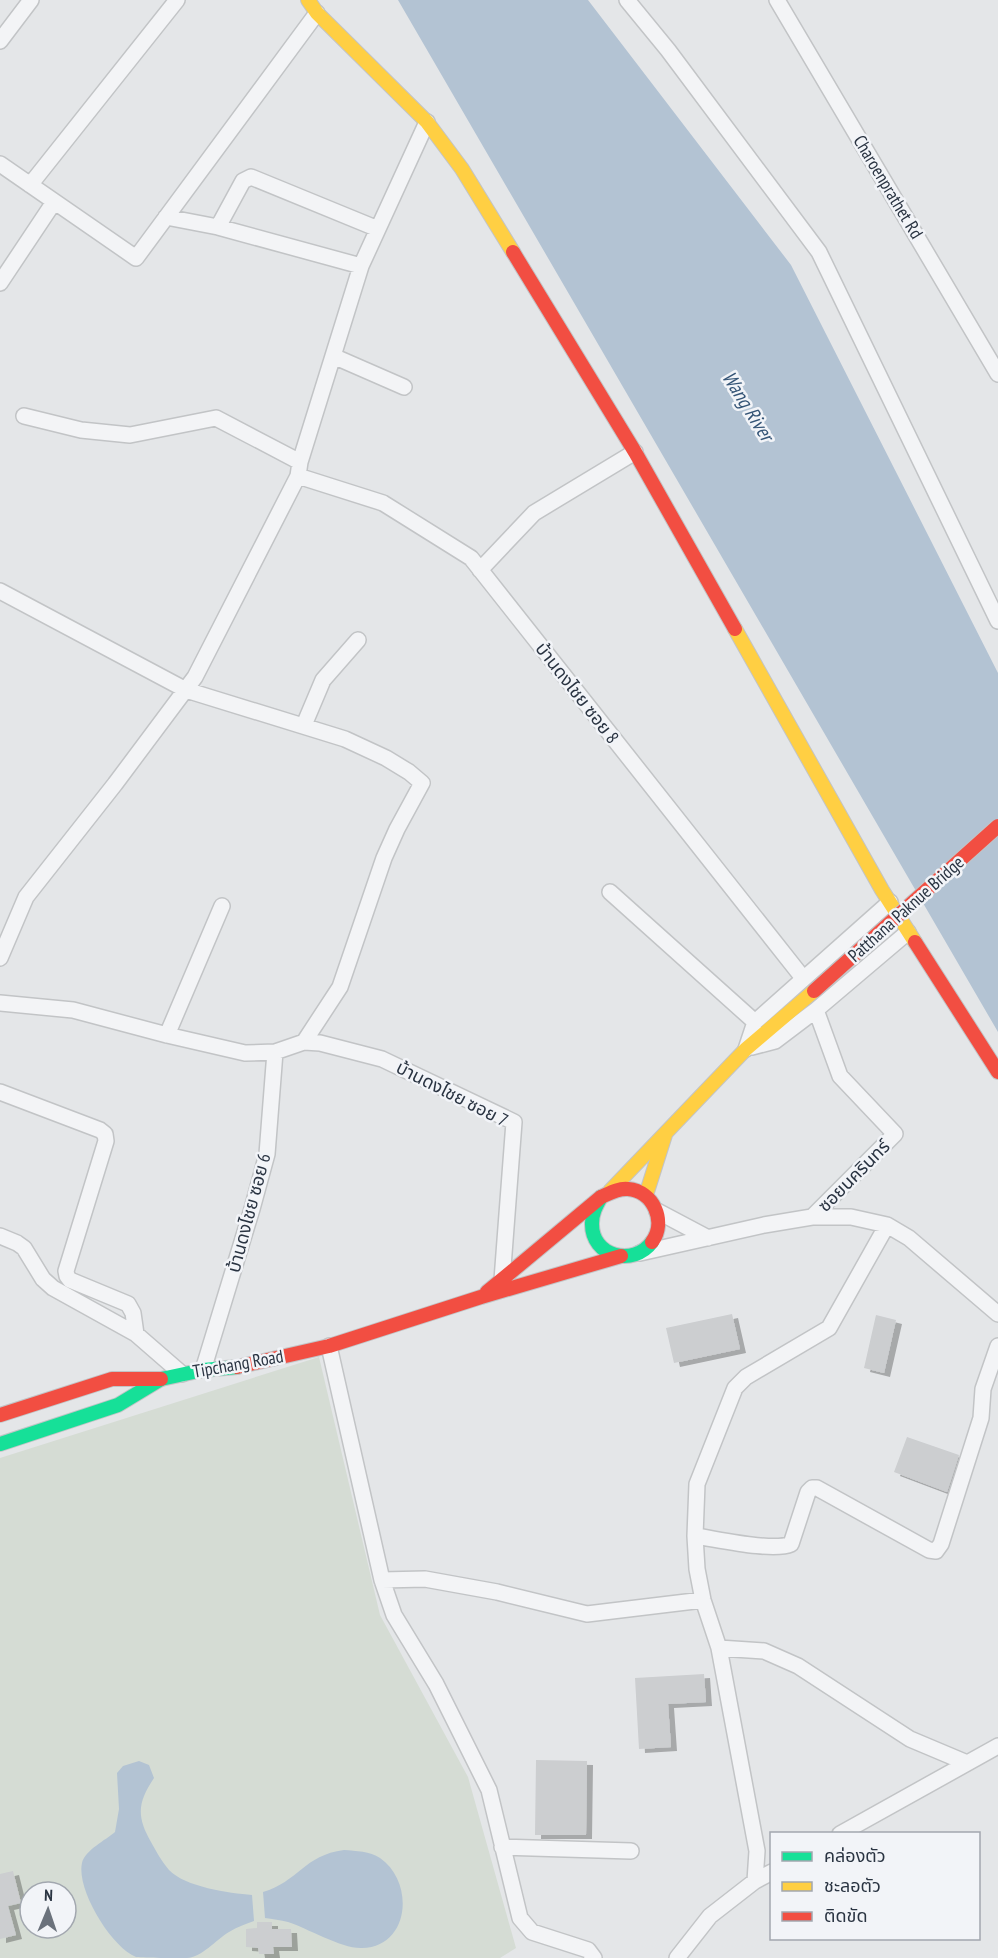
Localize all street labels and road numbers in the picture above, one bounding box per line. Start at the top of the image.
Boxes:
street label: Charoenprathet Rd [848,131,928,243]
street label: บ้านดงไชย ซอย 8 [531,637,624,748]
street label: Patthana Paknue Bridge [843,851,968,967]
street label: บ้านดงไชย ซอย 7 [392,1055,512,1132]
street label: ซอยนครินทร์ [813,1134,895,1217]
street label: บ้านดงไชย ซอย 6 [222,1151,275,1275]
street label: Tipchang Road [191,1344,285,1383]

